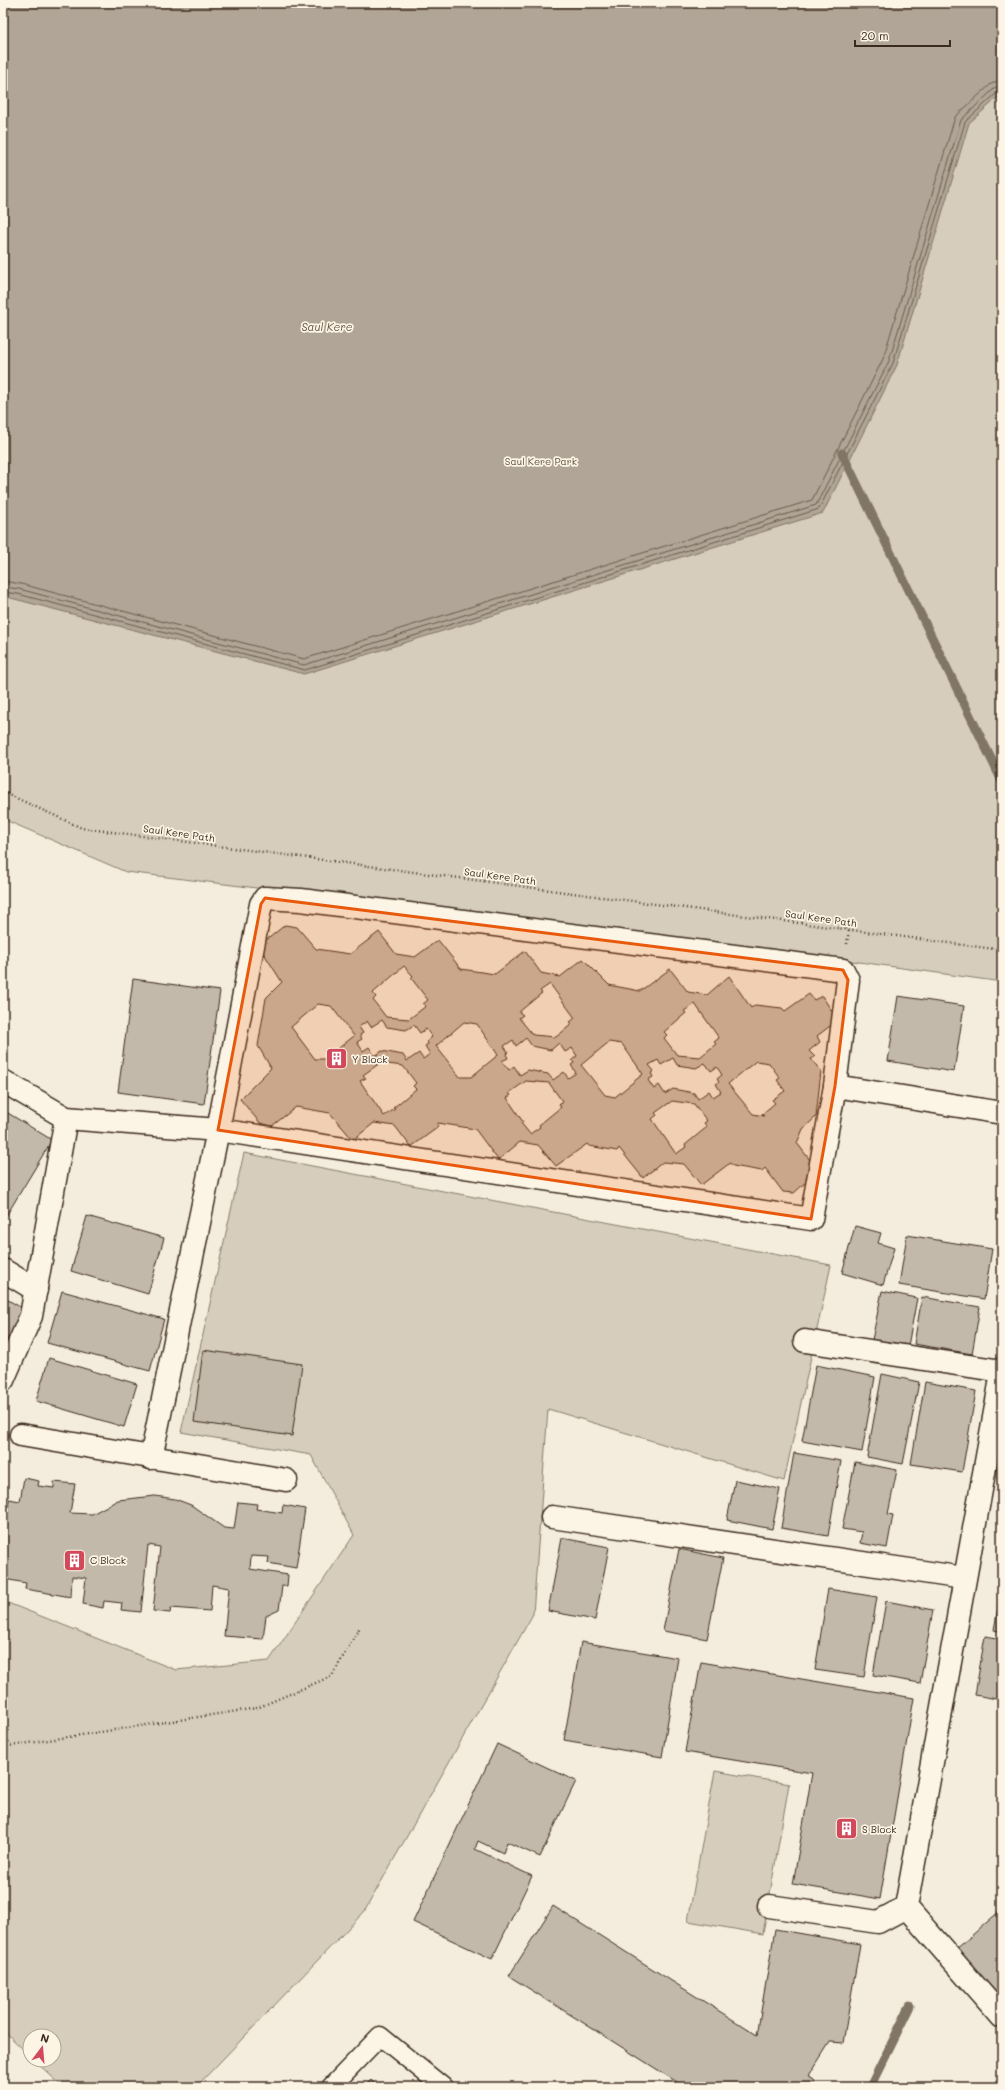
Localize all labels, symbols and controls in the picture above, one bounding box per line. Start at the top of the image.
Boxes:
scale bar [855,22,950,48]
text: 20 m [861,27,889,43]
water label: Saul Kere [301,319,353,334]
park label: Saul Kere Park [505,454,577,468]
street label: Saul Kere Path [142,821,216,845]
street label: Saul Kere Path [463,864,537,888]
street label: Saul Kere Path [784,906,858,930]
building icon: Y Block [323,1046,349,1072]
place label: Y Block [352,1052,388,1066]
building icon: C Block [62,1547,88,1573]
place label: C Block [90,1553,126,1567]
building icon: S Block [834,1816,860,1842]
place label: S Block [862,1822,897,1836]
north arrow [22,2028,62,2068]
text: N [39,2030,51,2046]

